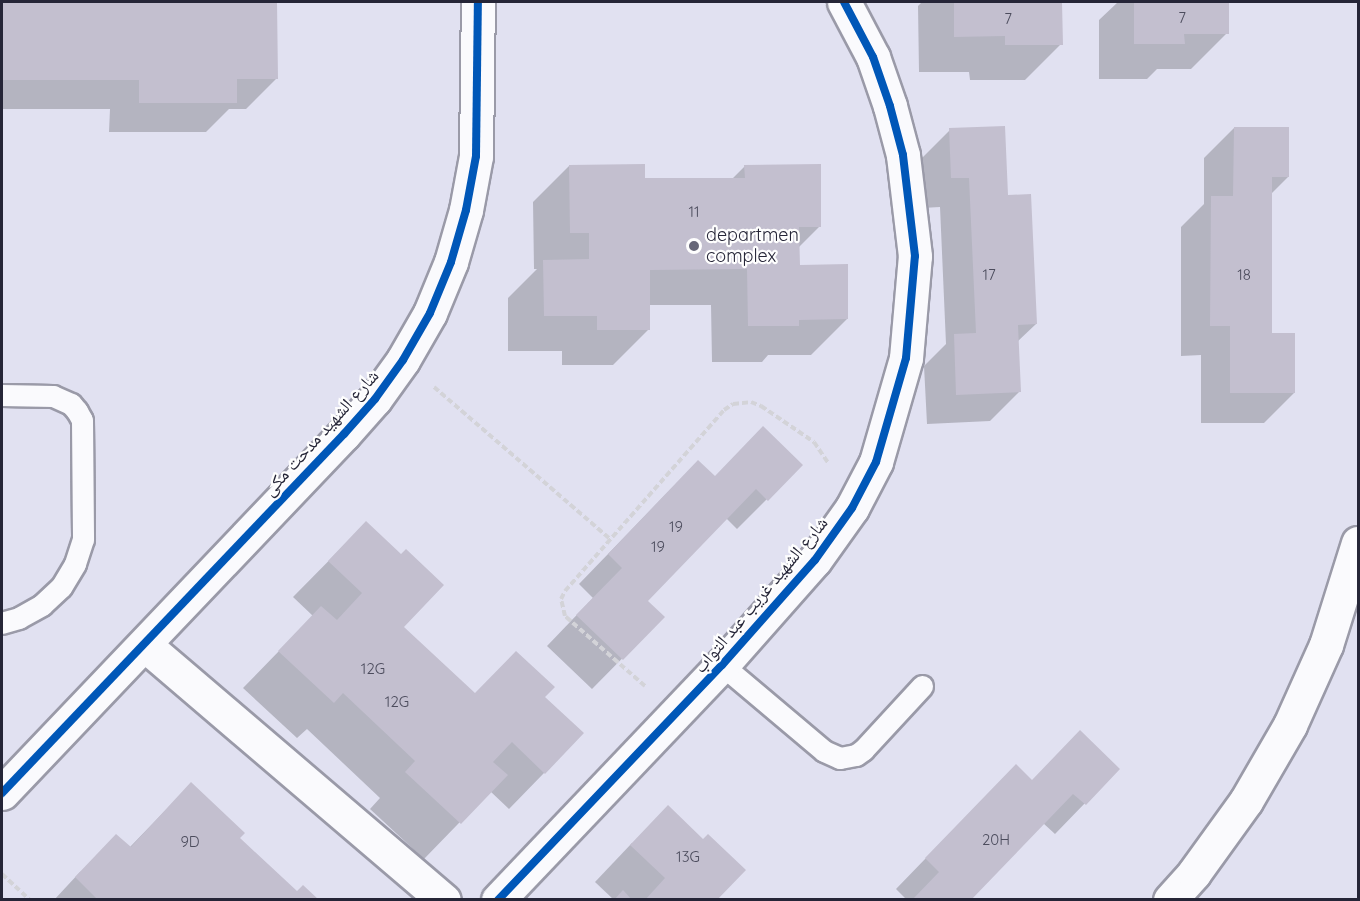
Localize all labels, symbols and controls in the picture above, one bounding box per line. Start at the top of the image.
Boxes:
house number: 7 [1178,9,1186,27]
house number: 7 [1004,10,1012,28]
house number: 11 [688,203,700,221]
place label: departmen complex [706,225,799,268]
marker: departmen complex [687,239,701,253]
house number: 17 [982,266,996,284]
house number: 18 [1237,266,1251,284]
street label: شارع الشهيد مدحت مكى [259,365,383,501]
street label: شارع الشهيد غريب عبد التواب [689,513,833,677]
house number: 19 [669,518,683,536]
house number: 19 [651,538,665,556]
house number: 12G [361,660,385,678]
house number: 12G [385,693,409,711]
house number: 20H [982,831,1010,849]
house number: 9D [180,833,200,851]
house number: 13G [676,848,700,866]

